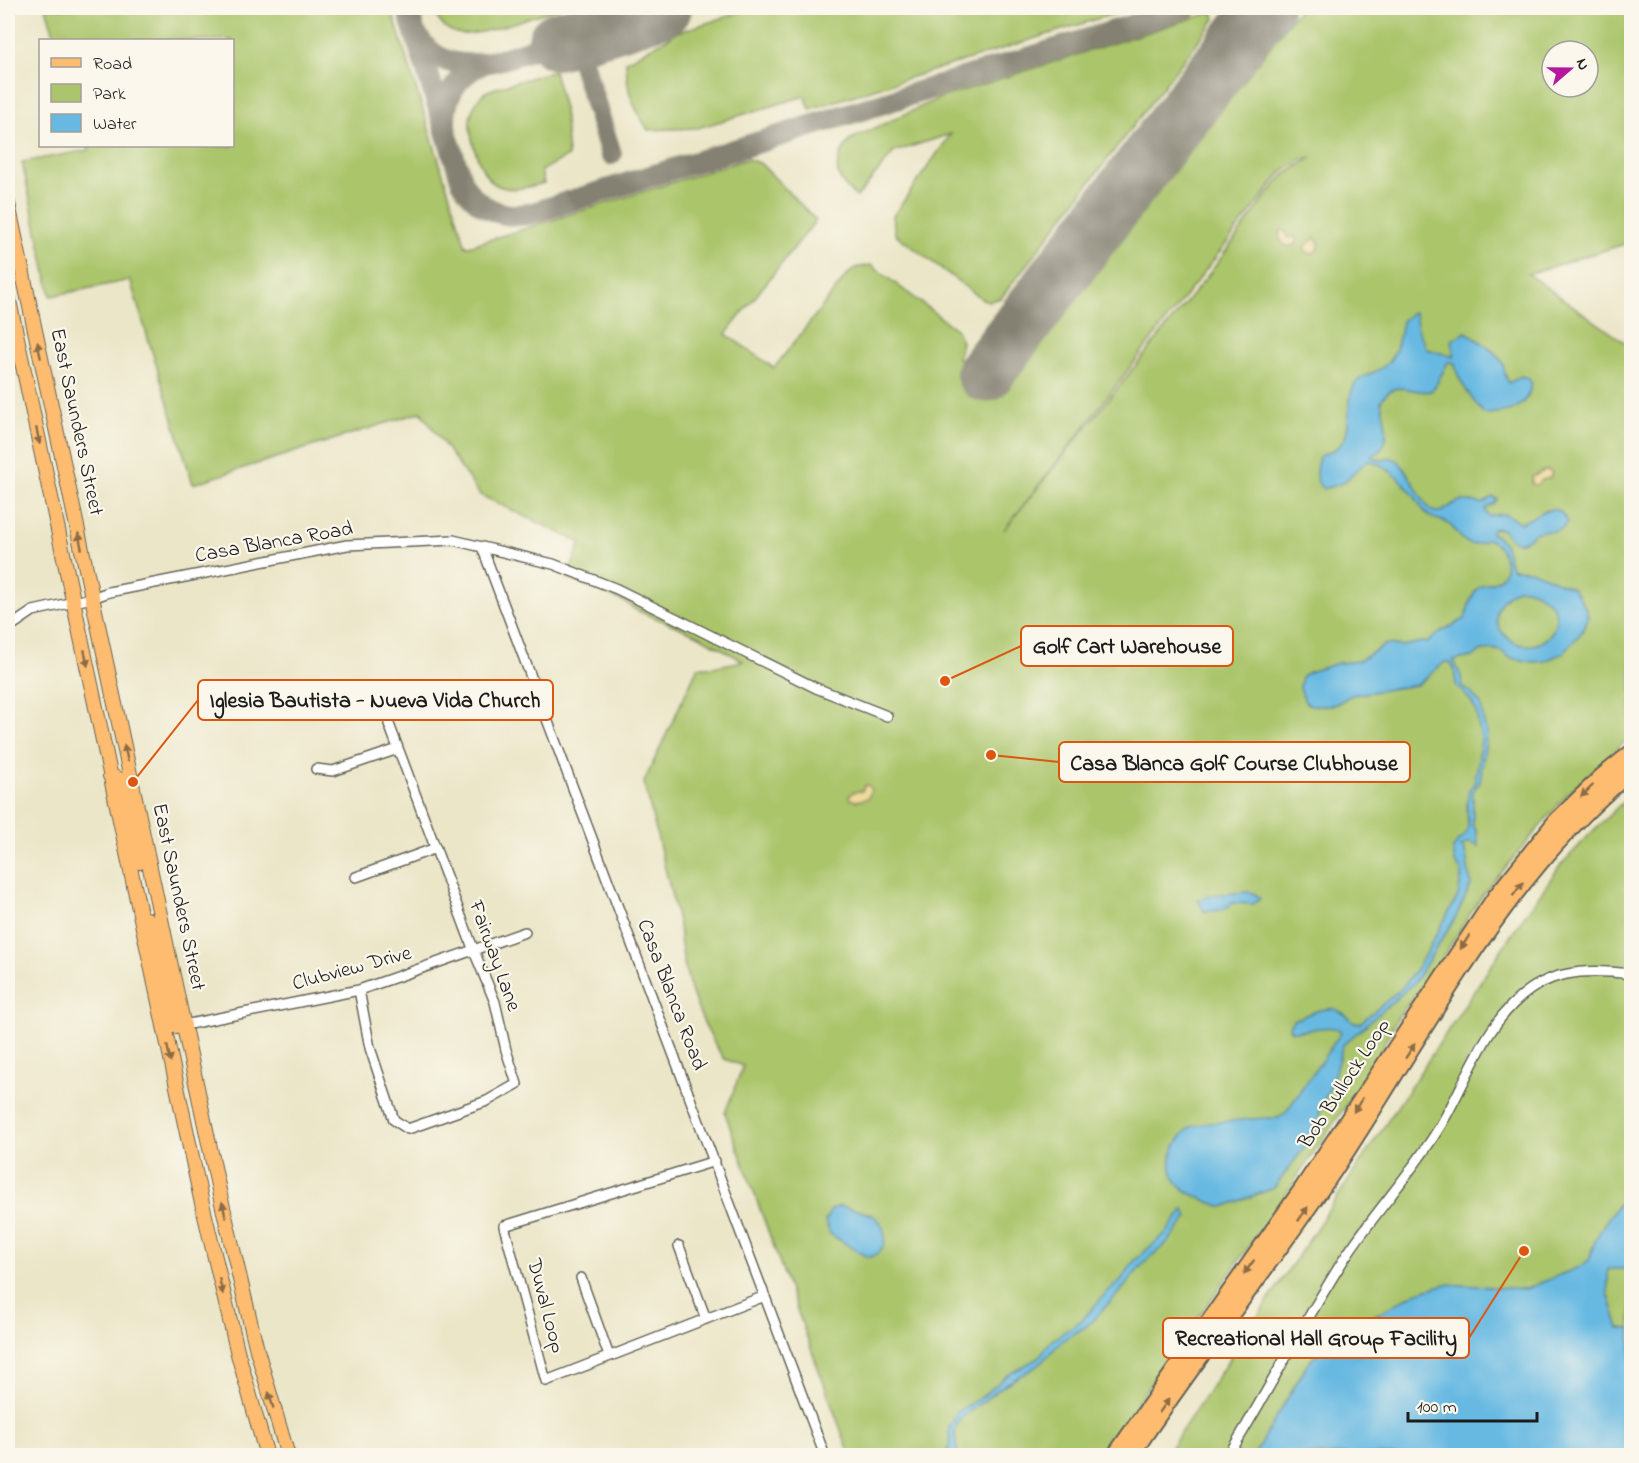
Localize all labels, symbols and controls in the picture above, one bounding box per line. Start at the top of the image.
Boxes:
legend [39,39,234,147]
north arrow [1540,39,1600,99]
text: Road [93,52,132,78]
text: N [1569,55,1595,74]
text: Park [93,82,126,108]
text: Water [93,112,137,138]
street label: East Saunders Street [41,326,111,518]
one-way arrow [34,340,43,359]
one-way arrow [33,426,43,445]
street label: Casa Blanca Road [193,514,355,572]
one-way arrow [75,531,84,550]
callout: Golf Cart Warehouse [1021,626,1233,666]
text: Golf Cart Warehouse [1033,632,1223,664]
one-way arrow [81,649,91,667]
callout: Iglesia Bautista - Nueva Vida Church [198,680,553,720]
text: Iglesia Bautista - Nueva Vida Church [210,686,540,719]
callout: Casa Blanca Golf Course Clubhouse [1059,742,1410,782]
one-way arrow [121,743,130,762]
text: Casa Blanca Golf Course Clubhouse [1070,749,1399,781]
one-way arrow [1580,784,1595,798]
street label: East Saunders Street [143,801,213,993]
one-way arrow [1512,881,1524,896]
street label: Fairway Lane [458,895,528,1017]
street label: Casa Blanca Road [628,915,714,1075]
one-way arrow [1460,934,1471,950]
street label: Clubview Drive [289,939,415,999]
street label: Bob Bullock Loop [1291,1013,1398,1156]
one-way arrow [1404,1043,1415,1059]
one-way arrow [165,1045,175,1063]
one-way arrow [1353,1097,1364,1114]
one-way arrow [219,1201,228,1220]
one-way arrow [1297,1206,1308,1222]
street label: Duval Loop [518,1254,572,1357]
one-way arrow [1243,1259,1255,1274]
one-way arrow [216,1276,226,1295]
callout: Recreational Hall Group Facility [1163,1318,1469,1358]
text: Recreational Hall Group Facility [1175,1324,1457,1357]
scale bar [1408,1385,1537,1423]
one-way arrow [266,1390,275,1408]
text: 100 m [1417,1395,1457,1421]
one-way arrow [1158,1399,1170,1414]

